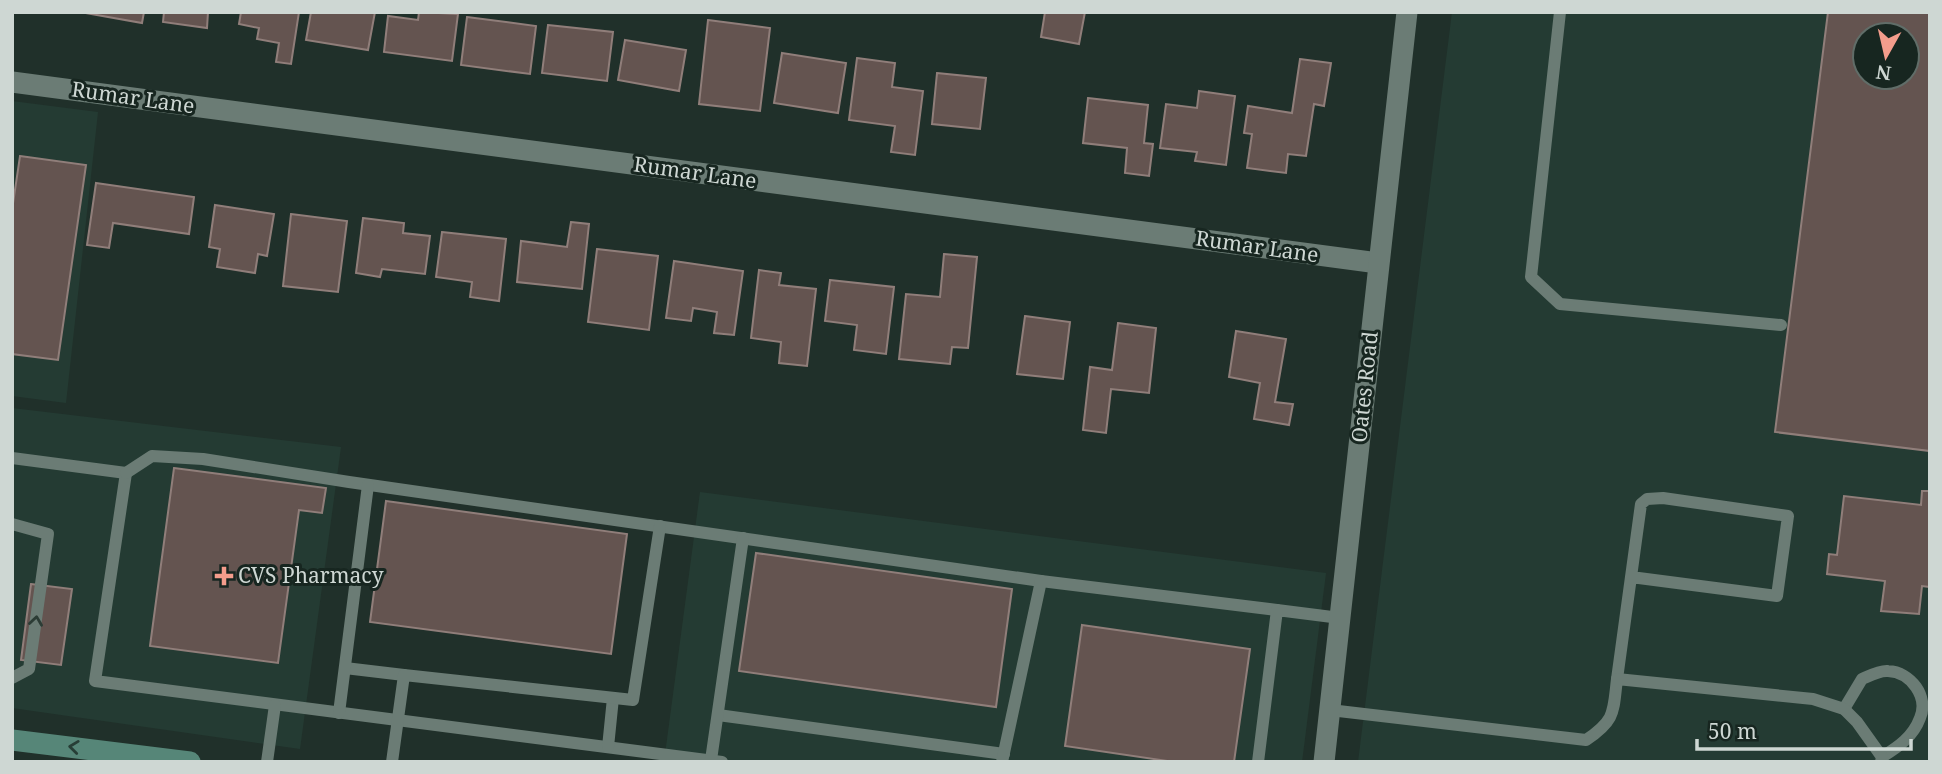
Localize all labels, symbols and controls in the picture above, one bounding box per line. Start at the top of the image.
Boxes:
north arrow [1851,21,1921,91]
text: N [1874,59,1893,87]
street label: Rumar Lane [70,75,196,119]
street label: Rumar Lane [632,150,758,194]
street label: Rumar Lane [1194,224,1320,268]
street label: Oates Road [1344,330,1384,444]
place label: CVS Pharmacy [238,561,384,589]
marker: CVS Pharmacy [216,568,232,584]
one-way arrow [28,615,43,627]
scale bar [1697,708,1910,752]
text: 50 m [1708,717,1757,745]
one-way arrow [68,740,80,755]

